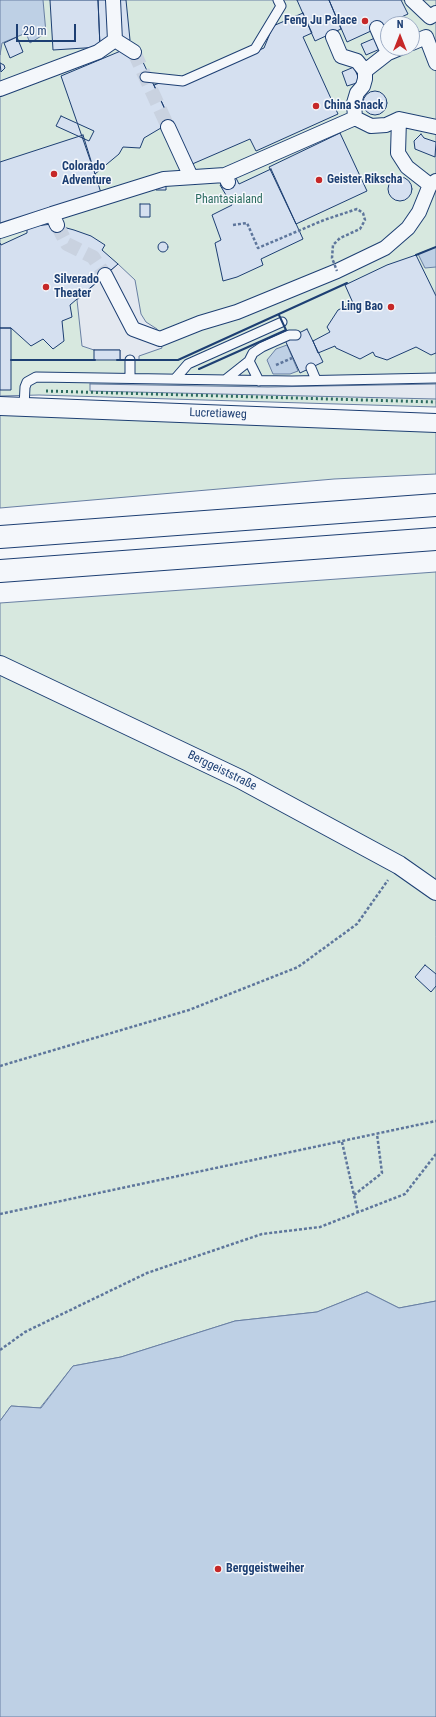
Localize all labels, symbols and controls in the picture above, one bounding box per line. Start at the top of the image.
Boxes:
place label: Feng Ju Palace [284,14,357,28]
scale bar [18,16,78,42]
marker: Feng Ju Palace [360,16,370,26]
north arrow [380,16,420,56]
text: N [397,18,403,31]
text: 20 m [23,24,47,38]
place label: China Snack [324,99,383,113]
marker: China Snack [311,101,321,111]
place label: Colorado Adventure [62,160,111,188]
marker: Colorado Adventure [49,169,59,179]
place label: Geister Rikscha [327,173,402,187]
marker: Geister Rikscha [314,175,324,185]
park label: Phantasialand [195,193,263,207]
place label: Silverado Theater [54,273,99,301]
marker: Silverado Theater [41,282,51,292]
place label: Ling Bao [341,300,383,314]
marker: Ling Bao [386,302,396,312]
street label: Lucretiaweg [189,406,247,422]
street label: Berggeiststraße [185,748,259,794]
place label: Berggeistweiher [226,1562,304,1576]
marker: Berggeistweiher [213,1564,223,1574]

